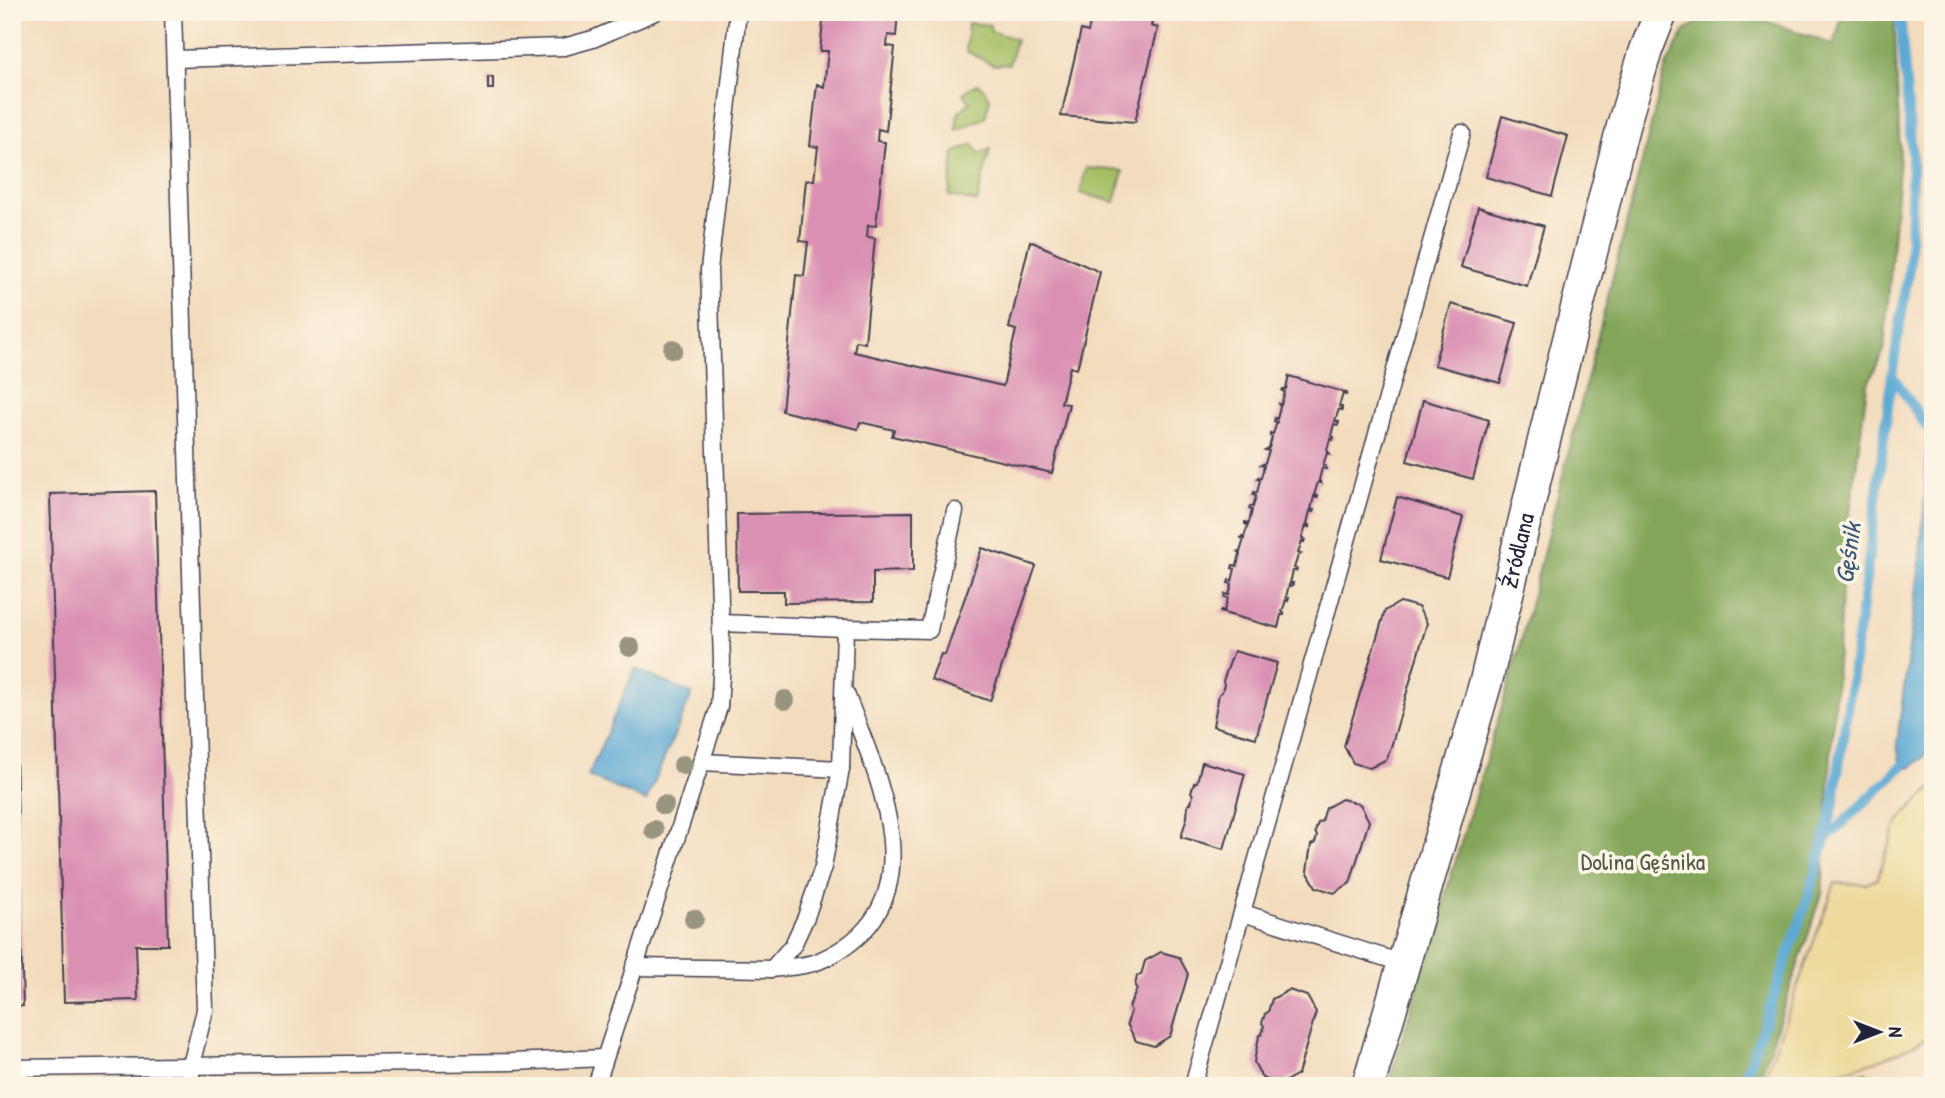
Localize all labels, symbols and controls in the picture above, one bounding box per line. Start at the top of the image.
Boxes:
street label: Źródlana [1492,509,1541,591]
water label: Gęśnik [1826,518,1869,586]
park label: Dolina Gęśnika [1581,845,1705,877]
north arrow [1843,996,1913,1066]
text: N [1883,1027,1909,1037]

